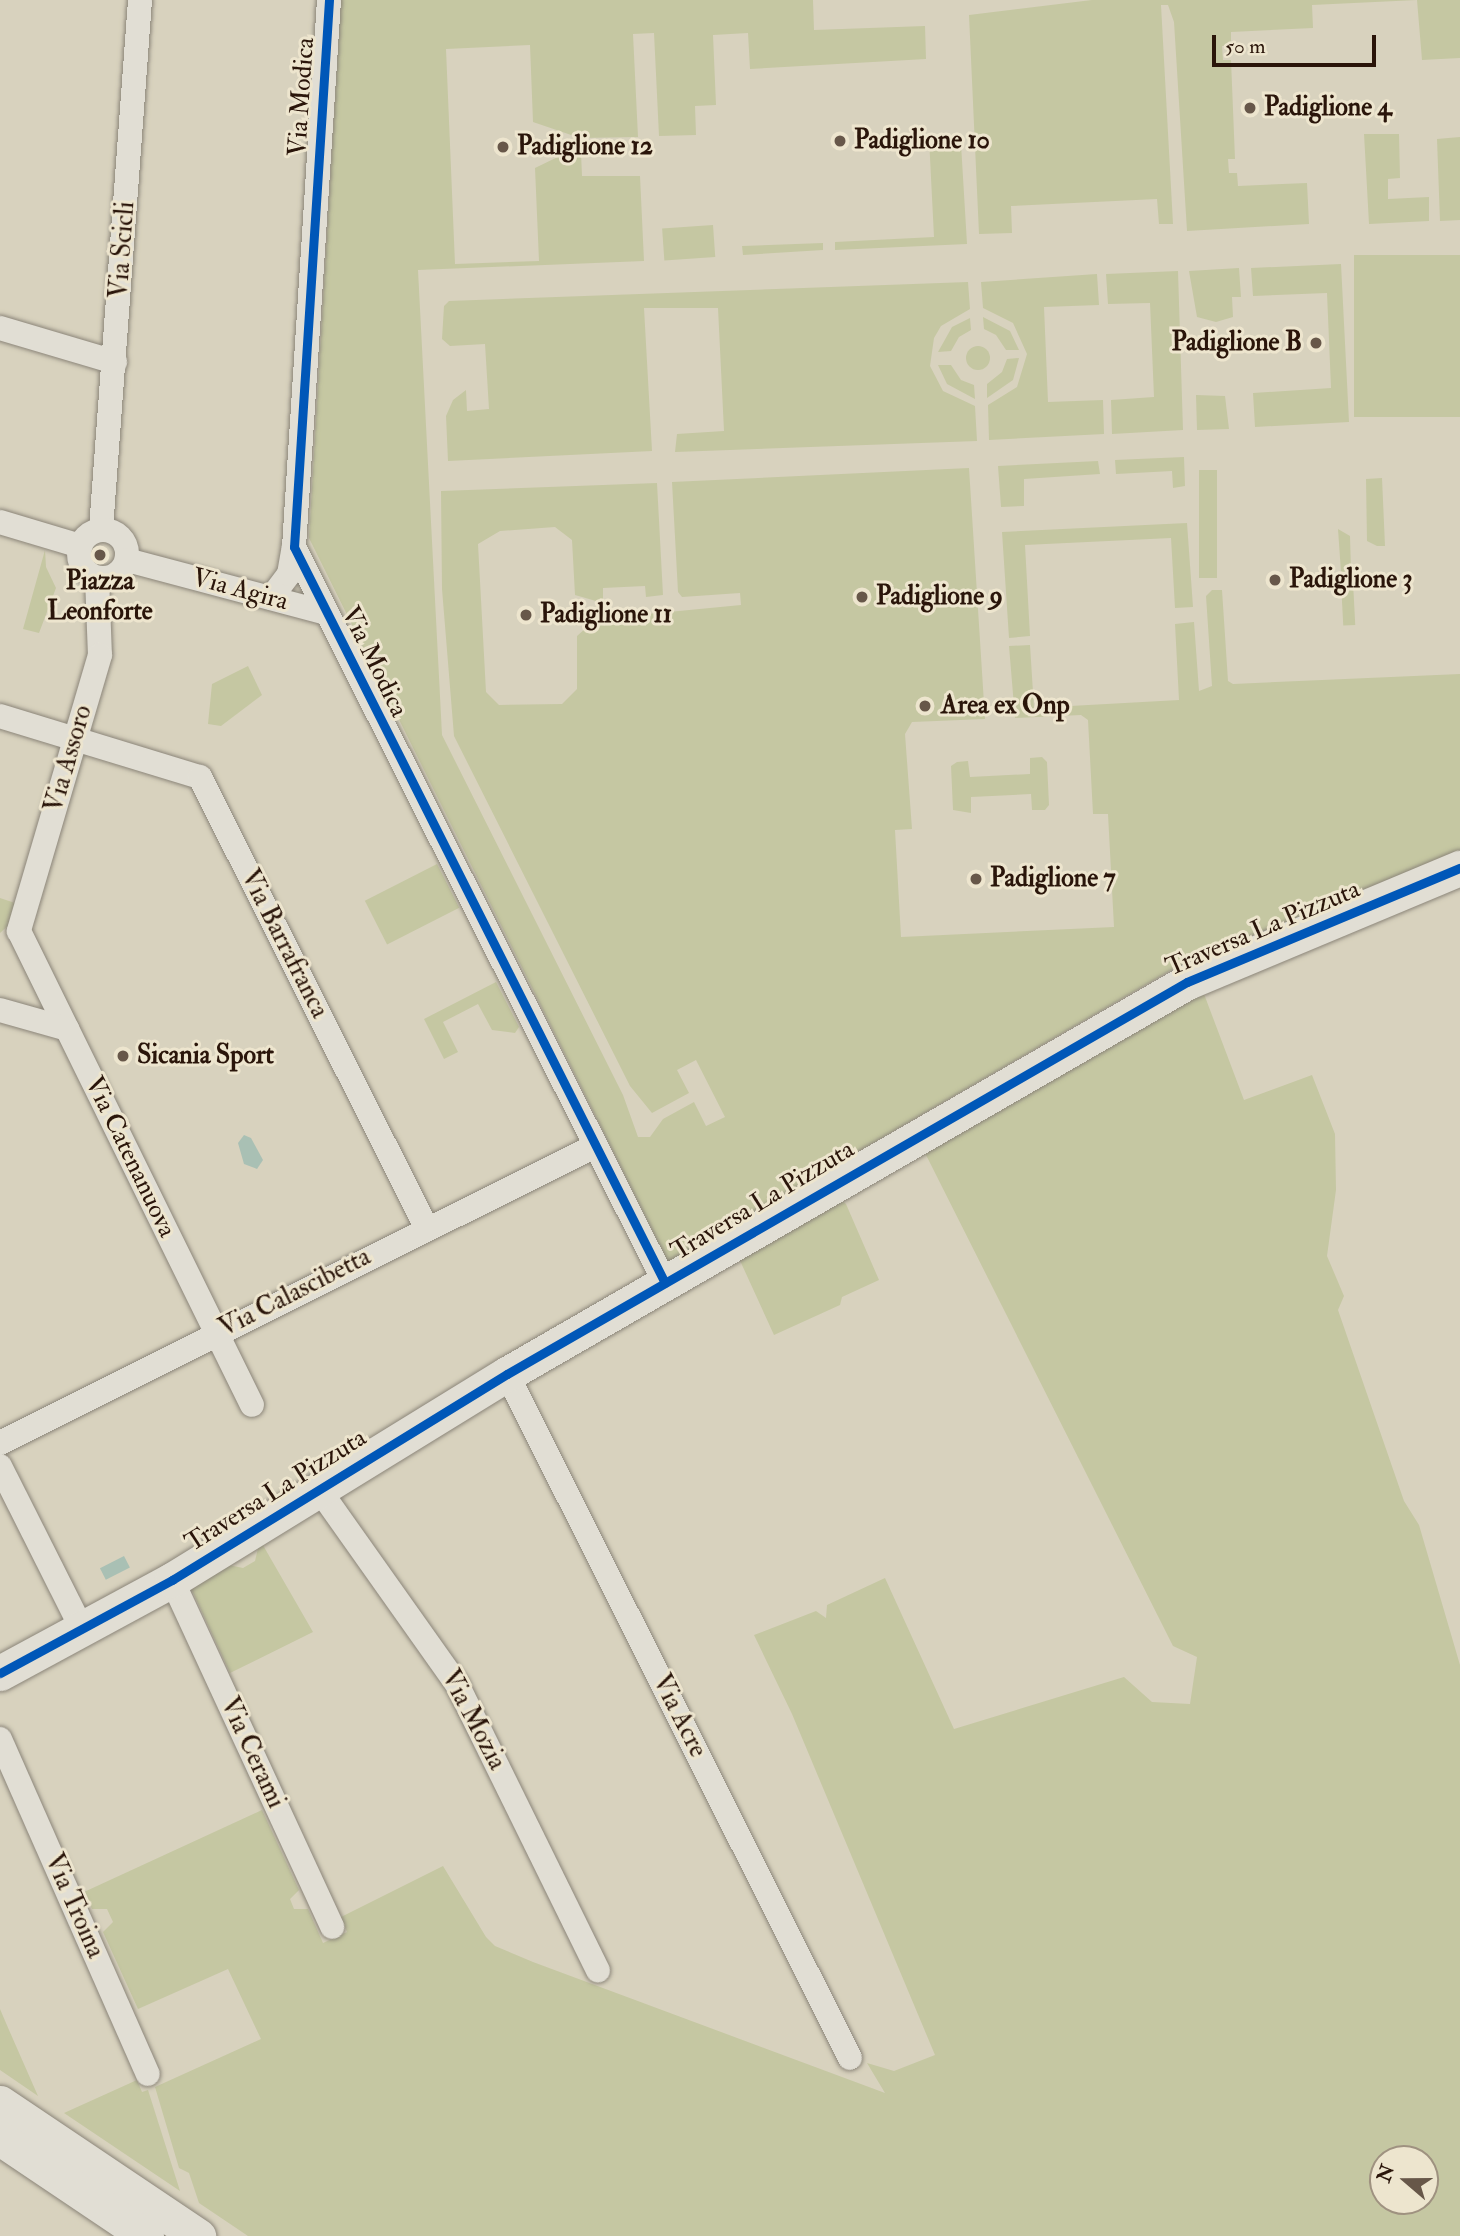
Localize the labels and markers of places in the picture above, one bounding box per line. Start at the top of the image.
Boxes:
place label: Padiglione 4 [1264,92,1392,124]
marker: Padiglione 4 [1242,100,1258,116]
place label: Padiglione 10 [854,125,990,157]
place label: Padiglione 12 [517,131,653,163]
marker: Padiglione 10 [832,133,848,149]
marker: Padiglione 12 [495,139,511,155]
place label: Padiglione B [1171,327,1302,359]
marker: Padiglione B [1308,335,1324,351]
marker: Piazza Leonforte [92,547,108,563]
place label: Padiglione 3 [1289,564,1412,596]
place label: Piazza Leonforte [47,566,153,628]
marker: Padiglione 3 [1267,572,1283,588]
place label: Padiglione 9 [876,581,1003,613]
marker: Padiglione 9 [854,589,870,605]
place label: Padiglione 11 [540,599,672,631]
marker: Padiglione 11 [518,607,534,623]
place label: Area ex Onp [941,690,1070,722]
marker: Area ex Onp [915,696,935,716]
place label: Padiglione 7 [990,863,1115,895]
marker: Padiglione 7 [968,871,984,887]
place label: Sicania Sport [137,1040,274,1072]
marker: Sicania Sport [115,1048,131,1064]

